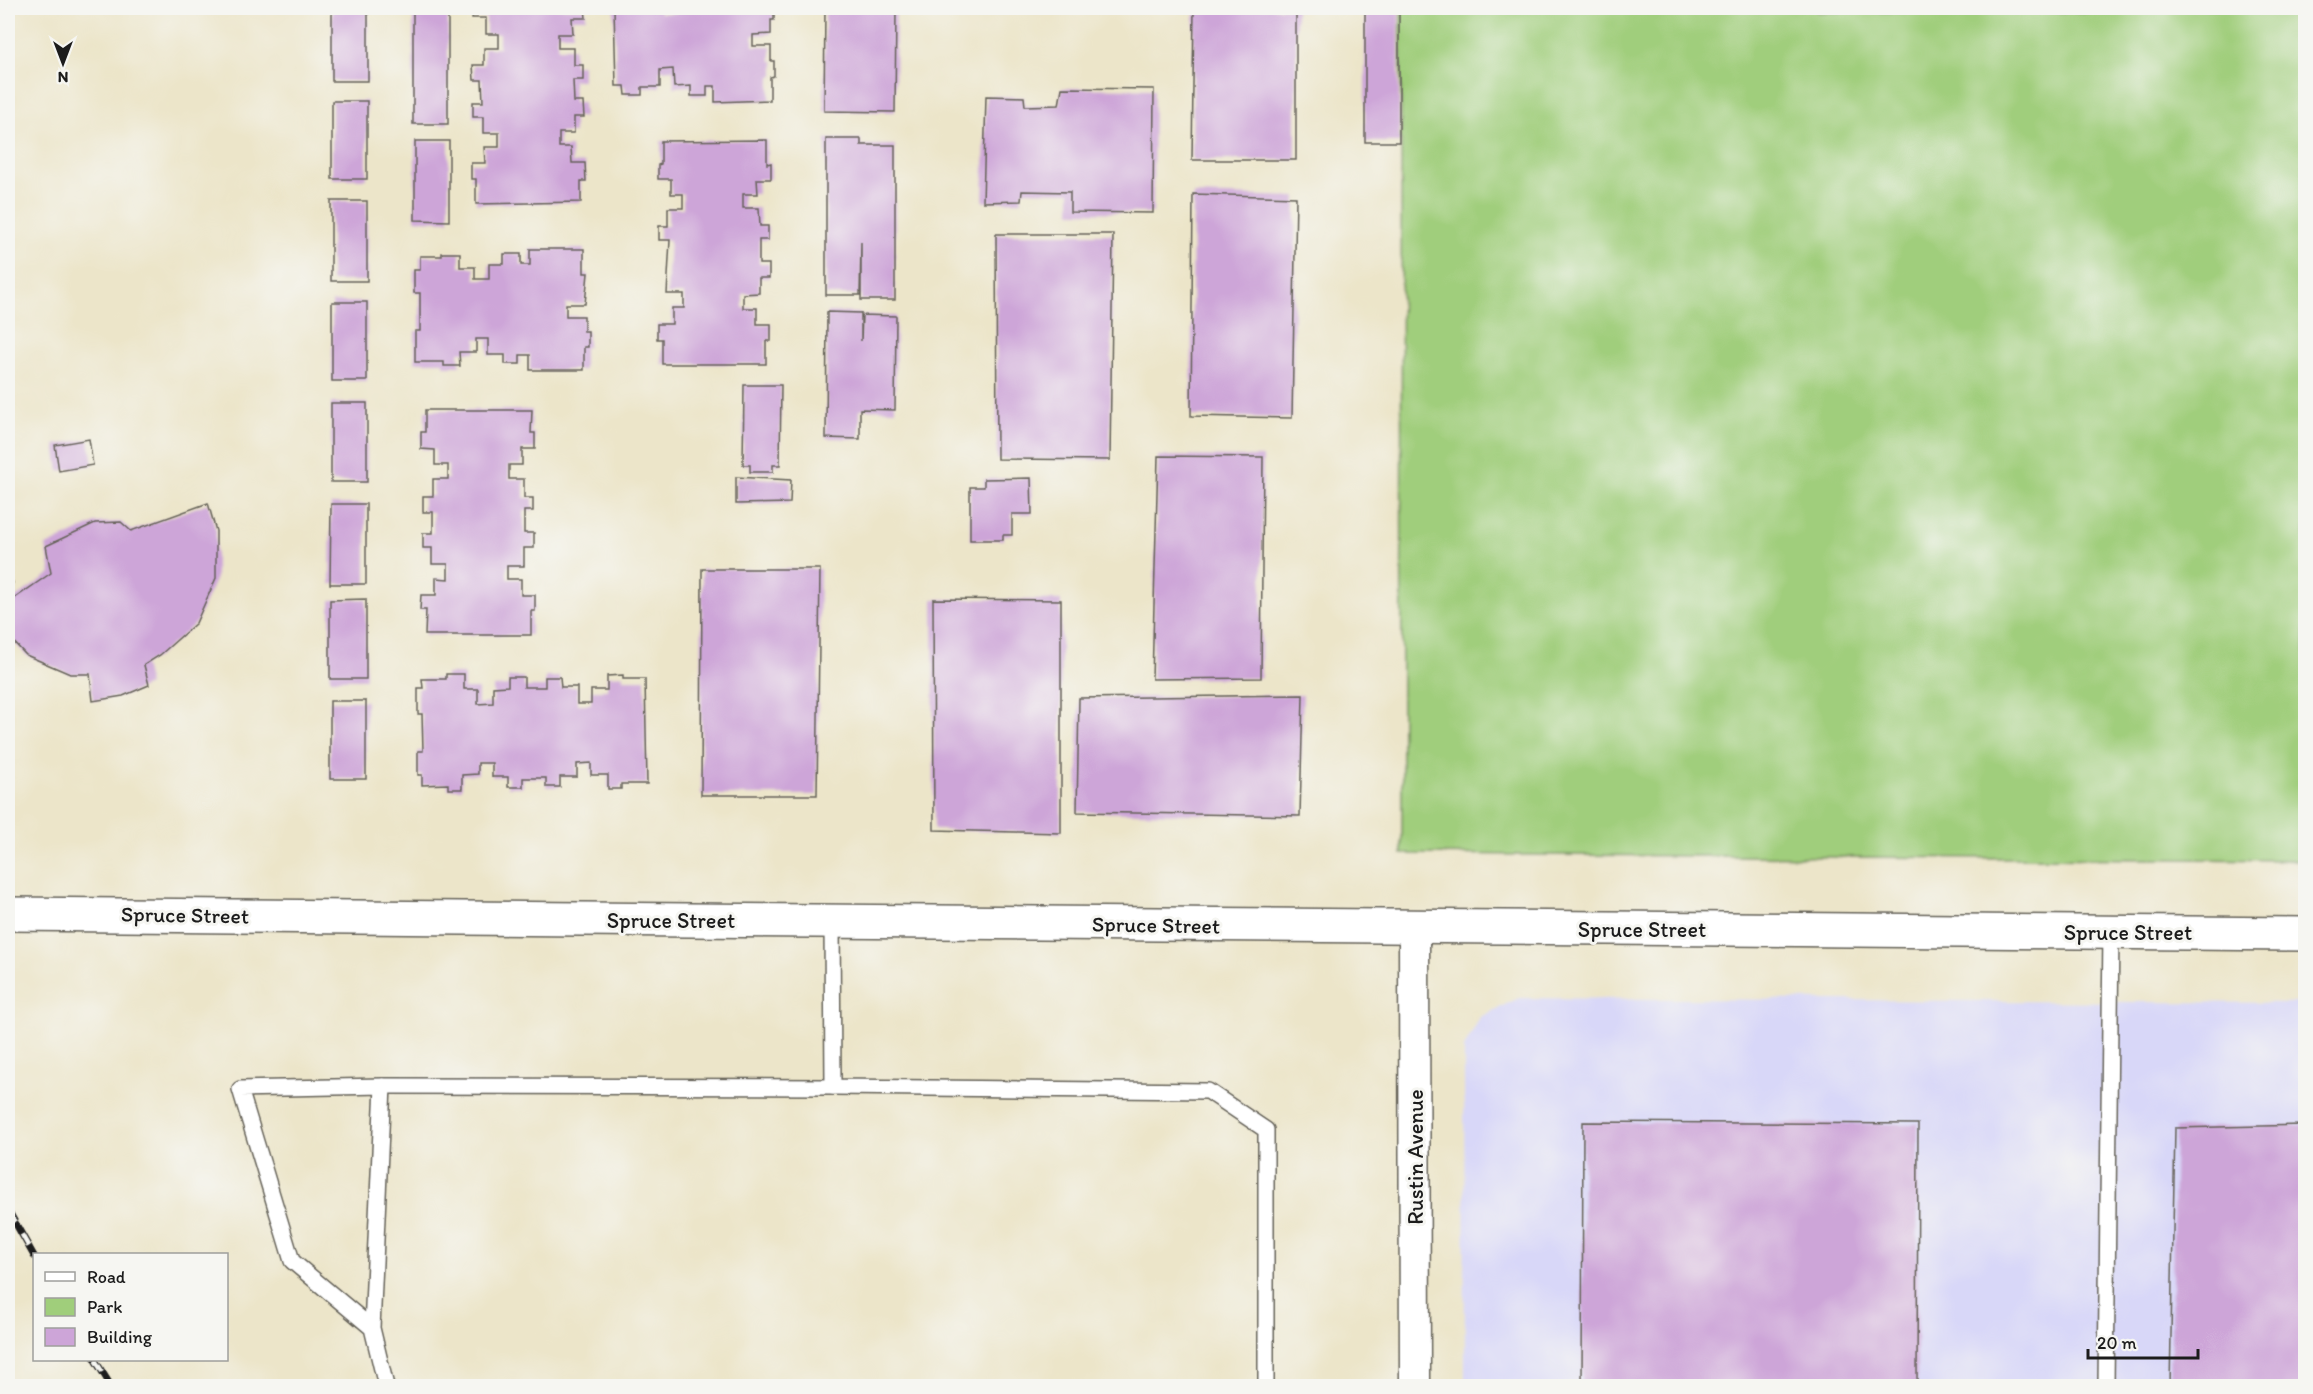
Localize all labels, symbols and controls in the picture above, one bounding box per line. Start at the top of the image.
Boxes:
north arrow [33,33,93,93]
text: N [58,68,68,87]
street label: Spruce Street [121,900,249,930]
street label: Spruce Street [607,907,735,934]
street label: Spruce Street [1092,910,1220,940]
street label: Spruce Street [1578,916,1706,943]
street label: Spruce Street [2064,919,2192,946]
street label: Rustin Avenue [1402,1089,1429,1225]
legend [33,1253,228,1361]
text: Road [87,1266,126,1288]
text: Park [87,1296,122,1318]
scale bar [2088,1322,2198,1360]
text: Building [87,1326,153,1348]
text: 20 m [2097,1332,2137,1354]

